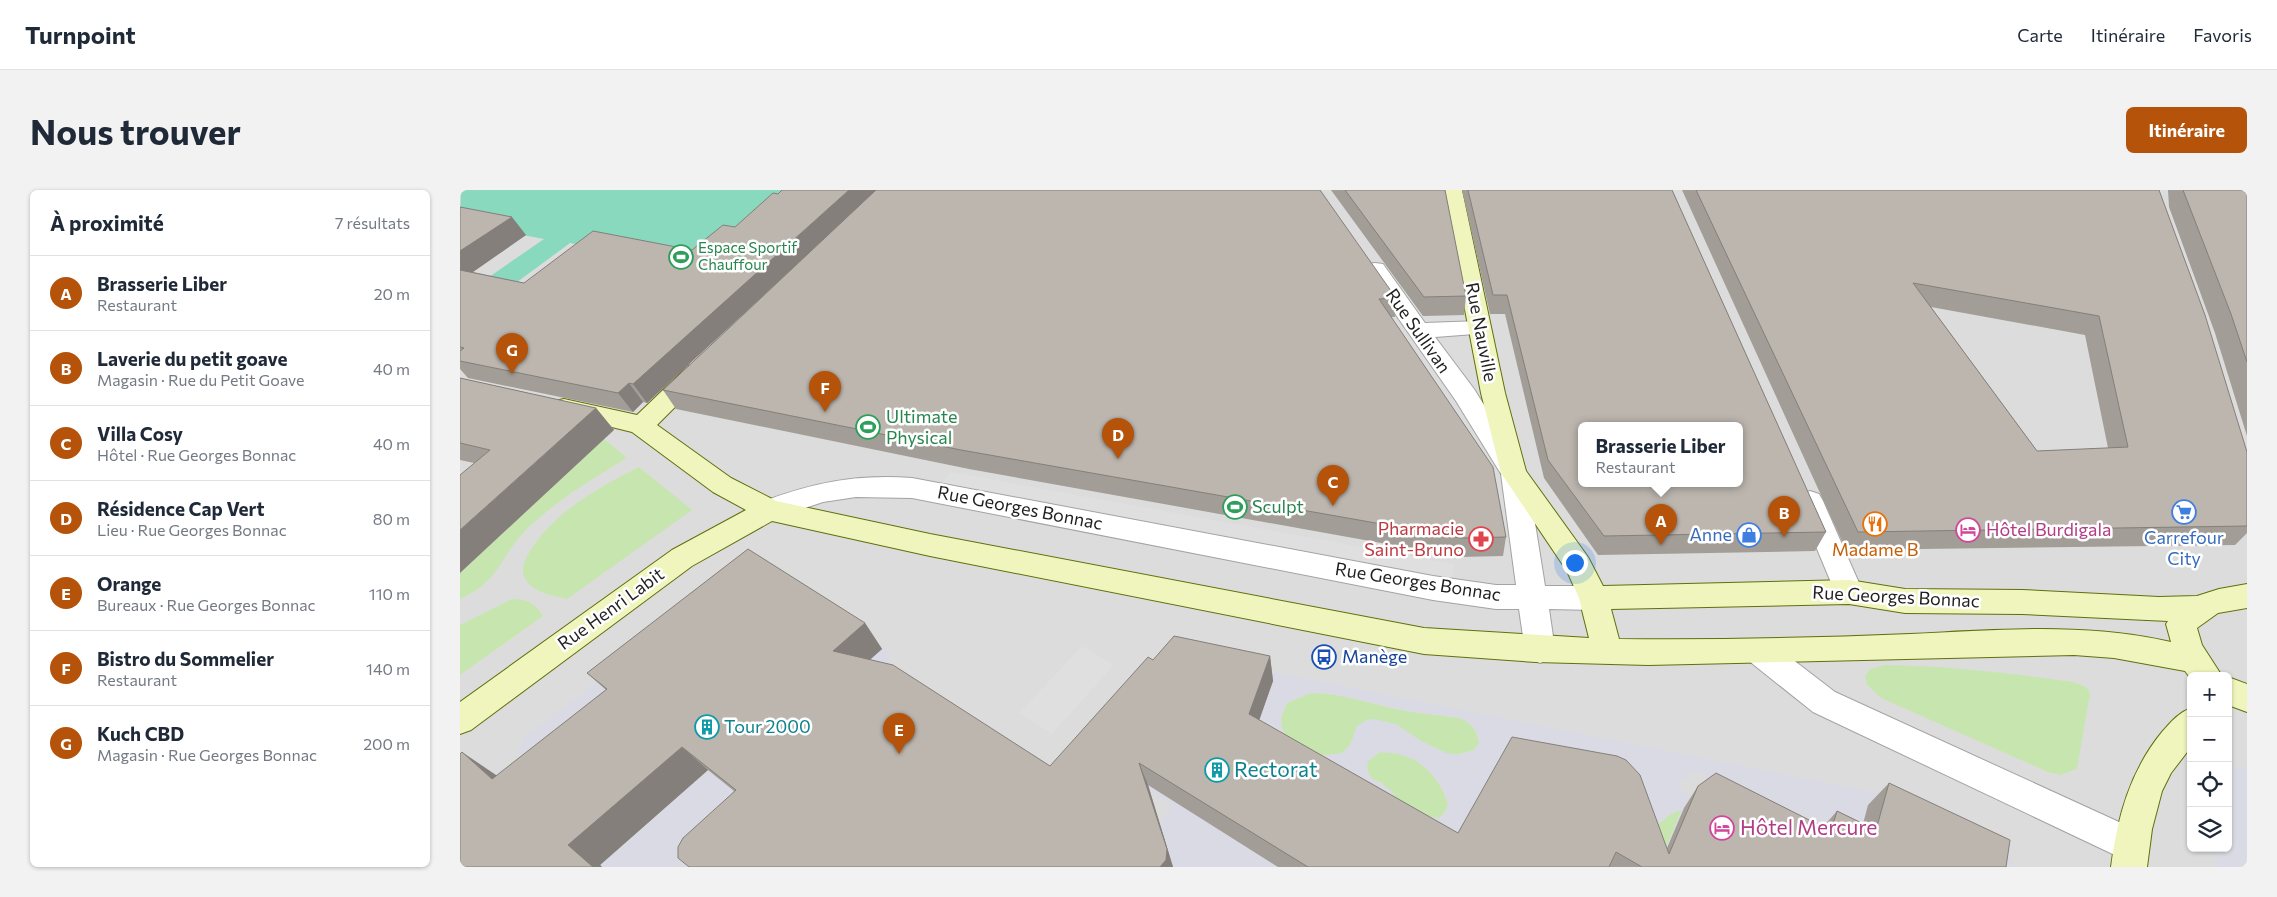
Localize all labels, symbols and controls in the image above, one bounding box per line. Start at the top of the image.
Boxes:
text: Turnpoint [25,20,136,49]
text: Carte [2017,24,2063,46]
text: Itinéraire [2091,24,2165,46]
text: Favoris [2193,24,2252,46]
button: Itinéraire [2126,107,2247,153]
text: Nous trouver [30,109,241,152]
text: À proximité [50,210,164,235]
text: 7 résultats [335,213,410,232]
place label: Espace Sportif Chauffour [698,238,797,273]
sports icon: Espace Sportif Chauffour [668,244,694,270]
text: Brasserie Liber [97,272,227,295]
street label: Rue Nauville [1462,280,1502,383]
text: A [60,284,72,303]
text: 20 m [374,284,410,303]
street label: Rue Sullivan [1382,284,1456,377]
text: Restaurant [97,295,177,314]
pin: G [496,333,528,374]
text: Laverie du petit goave [97,347,288,370]
text: B [61,359,71,378]
text: 40 m [373,359,410,378]
text: Magasin · Rue du Petit Goave [97,370,304,389]
pin: F [809,371,841,412]
place label: Ultimate Physical [886,405,958,448]
sports icon: Ultimate Physical [855,414,881,440]
pin: D [1102,418,1134,459]
text: Villa Cosy [97,422,183,445]
popup [1578,422,1743,487]
text: C [61,434,71,453]
text: 40 m [373,434,410,453]
text: Brasserie Liber [1595,434,1726,457]
text: Hôtel · Rue Georges Bonnac [97,445,296,464]
text: Restaurant [1595,457,1676,476]
pin: C [1317,465,1349,506]
street label: Rue Georges Bonnac [936,480,1105,534]
sports icon: Sculpt [1222,494,1248,520]
place label: Sculpt [1252,495,1304,517]
pin: B [1768,496,1800,537]
text: Résidence Cap Vert [97,497,264,520]
supermarket icon: Carrefour City [2171,499,2197,525]
pin: A [1645,504,1677,545]
text: D [60,509,72,528]
text: 80 m [373,509,410,528]
restaurant icon: Madame B [1862,511,1888,537]
place label: Pharmacie Saint-Bruno [1364,517,1464,560]
hotel icon: Hôtel Burdigala [1955,517,1981,543]
place label: Hôtel Burdigala [1986,518,2111,540]
text: Lieu · Rue Georges Bonnac [97,520,287,539]
shop icon: Anne [1736,522,1762,548]
place label: Anne [1689,523,1732,545]
pharmacy icon: Pharmacie Saint-Bruno [1468,526,1494,552]
place label: Carrefour City [2144,526,2224,569]
place label: Madame B [1832,538,1918,560]
your location [1562,550,1588,576]
street label: Rue Georges Bonnac [1334,557,1503,605]
street label: Rue Henri Labit [553,562,668,654]
text: Orange [97,572,161,595]
street label: Rue Georges Bonnac [1812,581,1980,611]
text: E [61,584,71,603]
text: 110 m [369,584,410,603]
text: Bureaux · Rue Georges Bonnac [97,595,316,614]
bus stop icon: Manège [1311,644,1337,670]
place label: Manège [1342,645,1407,667]
text: Bistro du Sommelier [97,647,274,670]
text: F [61,659,71,678]
text: 140 m [366,659,410,678]
text: Restaurant [97,670,177,689]
map controls [2187,672,2232,852]
button: + [2187,672,2232,717]
pin: E [883,713,915,754]
building icon: Tour 2000 [694,714,720,740]
place label: Tour 2000 [724,715,811,737]
button: − [2187,717,2232,762]
text: Kuch CBD [97,722,184,745]
text: G [60,734,72,753]
text: 200 m [363,734,410,753]
text: Magasin · Rue Georges Bonnac [97,745,317,764]
place label: Rectorat [1234,756,1318,781]
building icon: Rectorat [1204,757,1230,783]
button: locate [2187,762,2232,807]
button: layers [2187,807,2232,852]
place label: Hôtel Mercure [1740,814,1877,839]
hotel icon: Hôtel Mercure [1709,815,1735,841]

